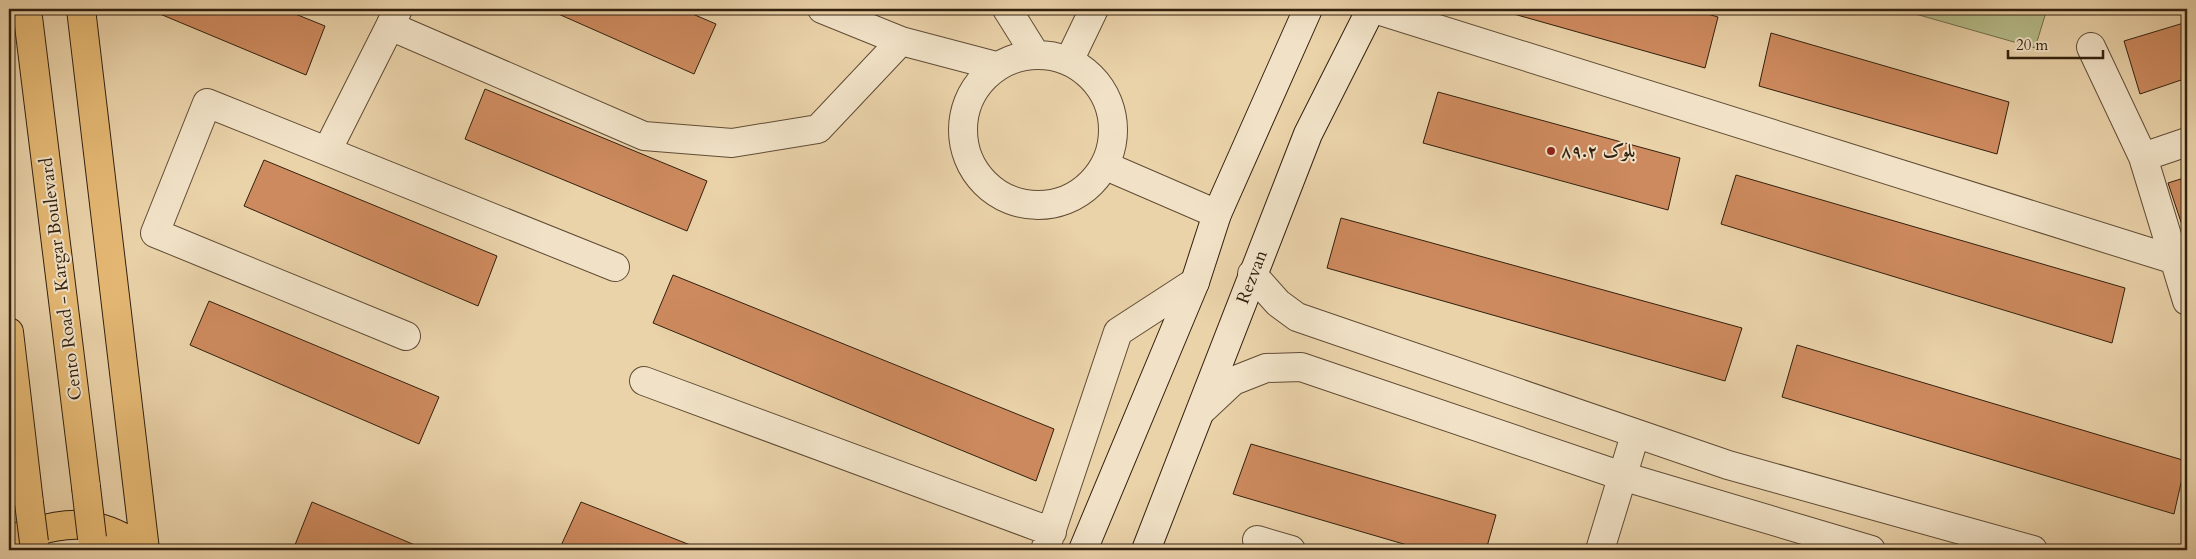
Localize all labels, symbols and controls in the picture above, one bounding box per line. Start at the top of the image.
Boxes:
scale bar [2008,28,2104,60]
text: 20 m [2016,35,2048,55]
place label: بلوک ۸۹.۲ [1561,139,1635,164]
marker: بلوک ۸۹.۲ [1545,145,1557,157]
street label: Cento Road - Kargar Boulevard [34,156,88,402]
street label: Rezvan [1230,246,1274,308]

